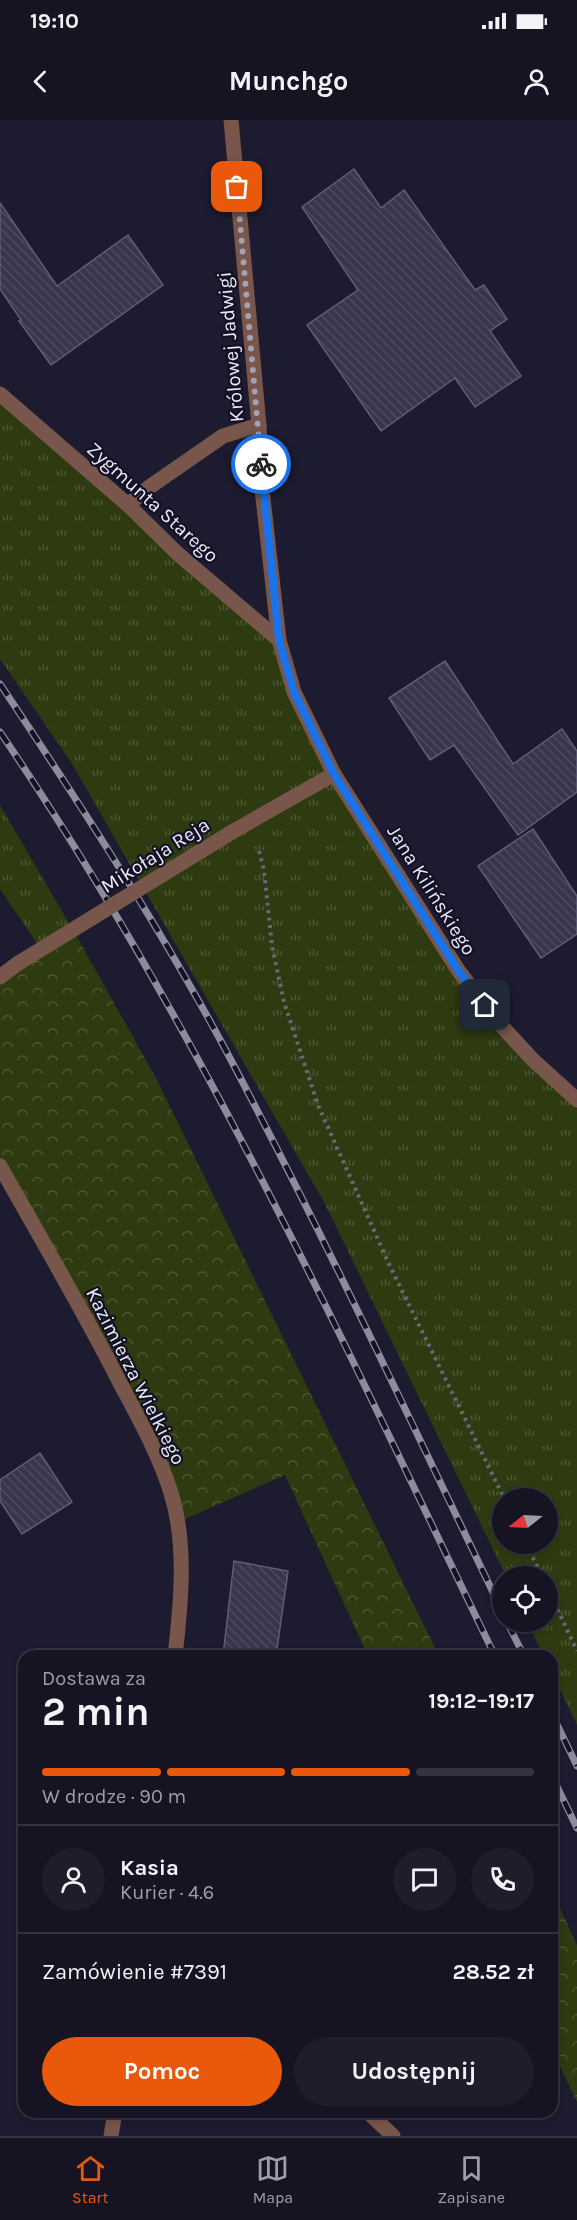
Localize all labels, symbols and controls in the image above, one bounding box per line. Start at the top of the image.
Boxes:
text: 19:10 [30,8,79,34]
icon: back [24,65,57,98]
text: Munchgo [229,65,348,97]
icon: person [520,65,553,98]
pin [211,161,262,212]
icon: bag [220,170,253,203]
street label: Królowej Jadwigi [212,271,249,423]
courier [231,434,291,494]
street label: Zygmunta Starego [82,437,223,567]
icon: bike [245,448,278,481]
street label: Mikołaja Reja [97,813,214,898]
street label: Jana Kilińskiego [382,821,481,959]
pin [459,979,510,1030]
icon: home [468,988,501,1021]
street label: Kazimierza Wielkiego [81,1284,190,1469]
north arrow [492,1488,558,1554]
map controls [492,1488,558,1632]
button: locate [492,1566,558,1632]
text: Dostawa za [42,1667,146,1690]
text: 19:12–19:17 [428,1688,534,1714]
text: 2 min [42,1689,150,1735]
text: W drodze · 90 m [42,1785,186,1808]
button: person [42,1848,105,1911]
button: chat [393,1848,456,1911]
button: phone [471,1848,534,1911]
text: Kasia [120,1855,179,1881]
text: Kurier · 4.6 [120,1881,214,1904]
text: Zamówienie #7391 [42,1959,227,1985]
text: 28.52 zł [452,1959,534,1985]
button: Pomoc [42,2037,282,2106]
button: Udostępnij [294,2037,534,2106]
tab: Start [72,2152,108,2207]
tab: Mapa [253,2152,293,2207]
tab: Zapisane [437,2152,505,2207]

